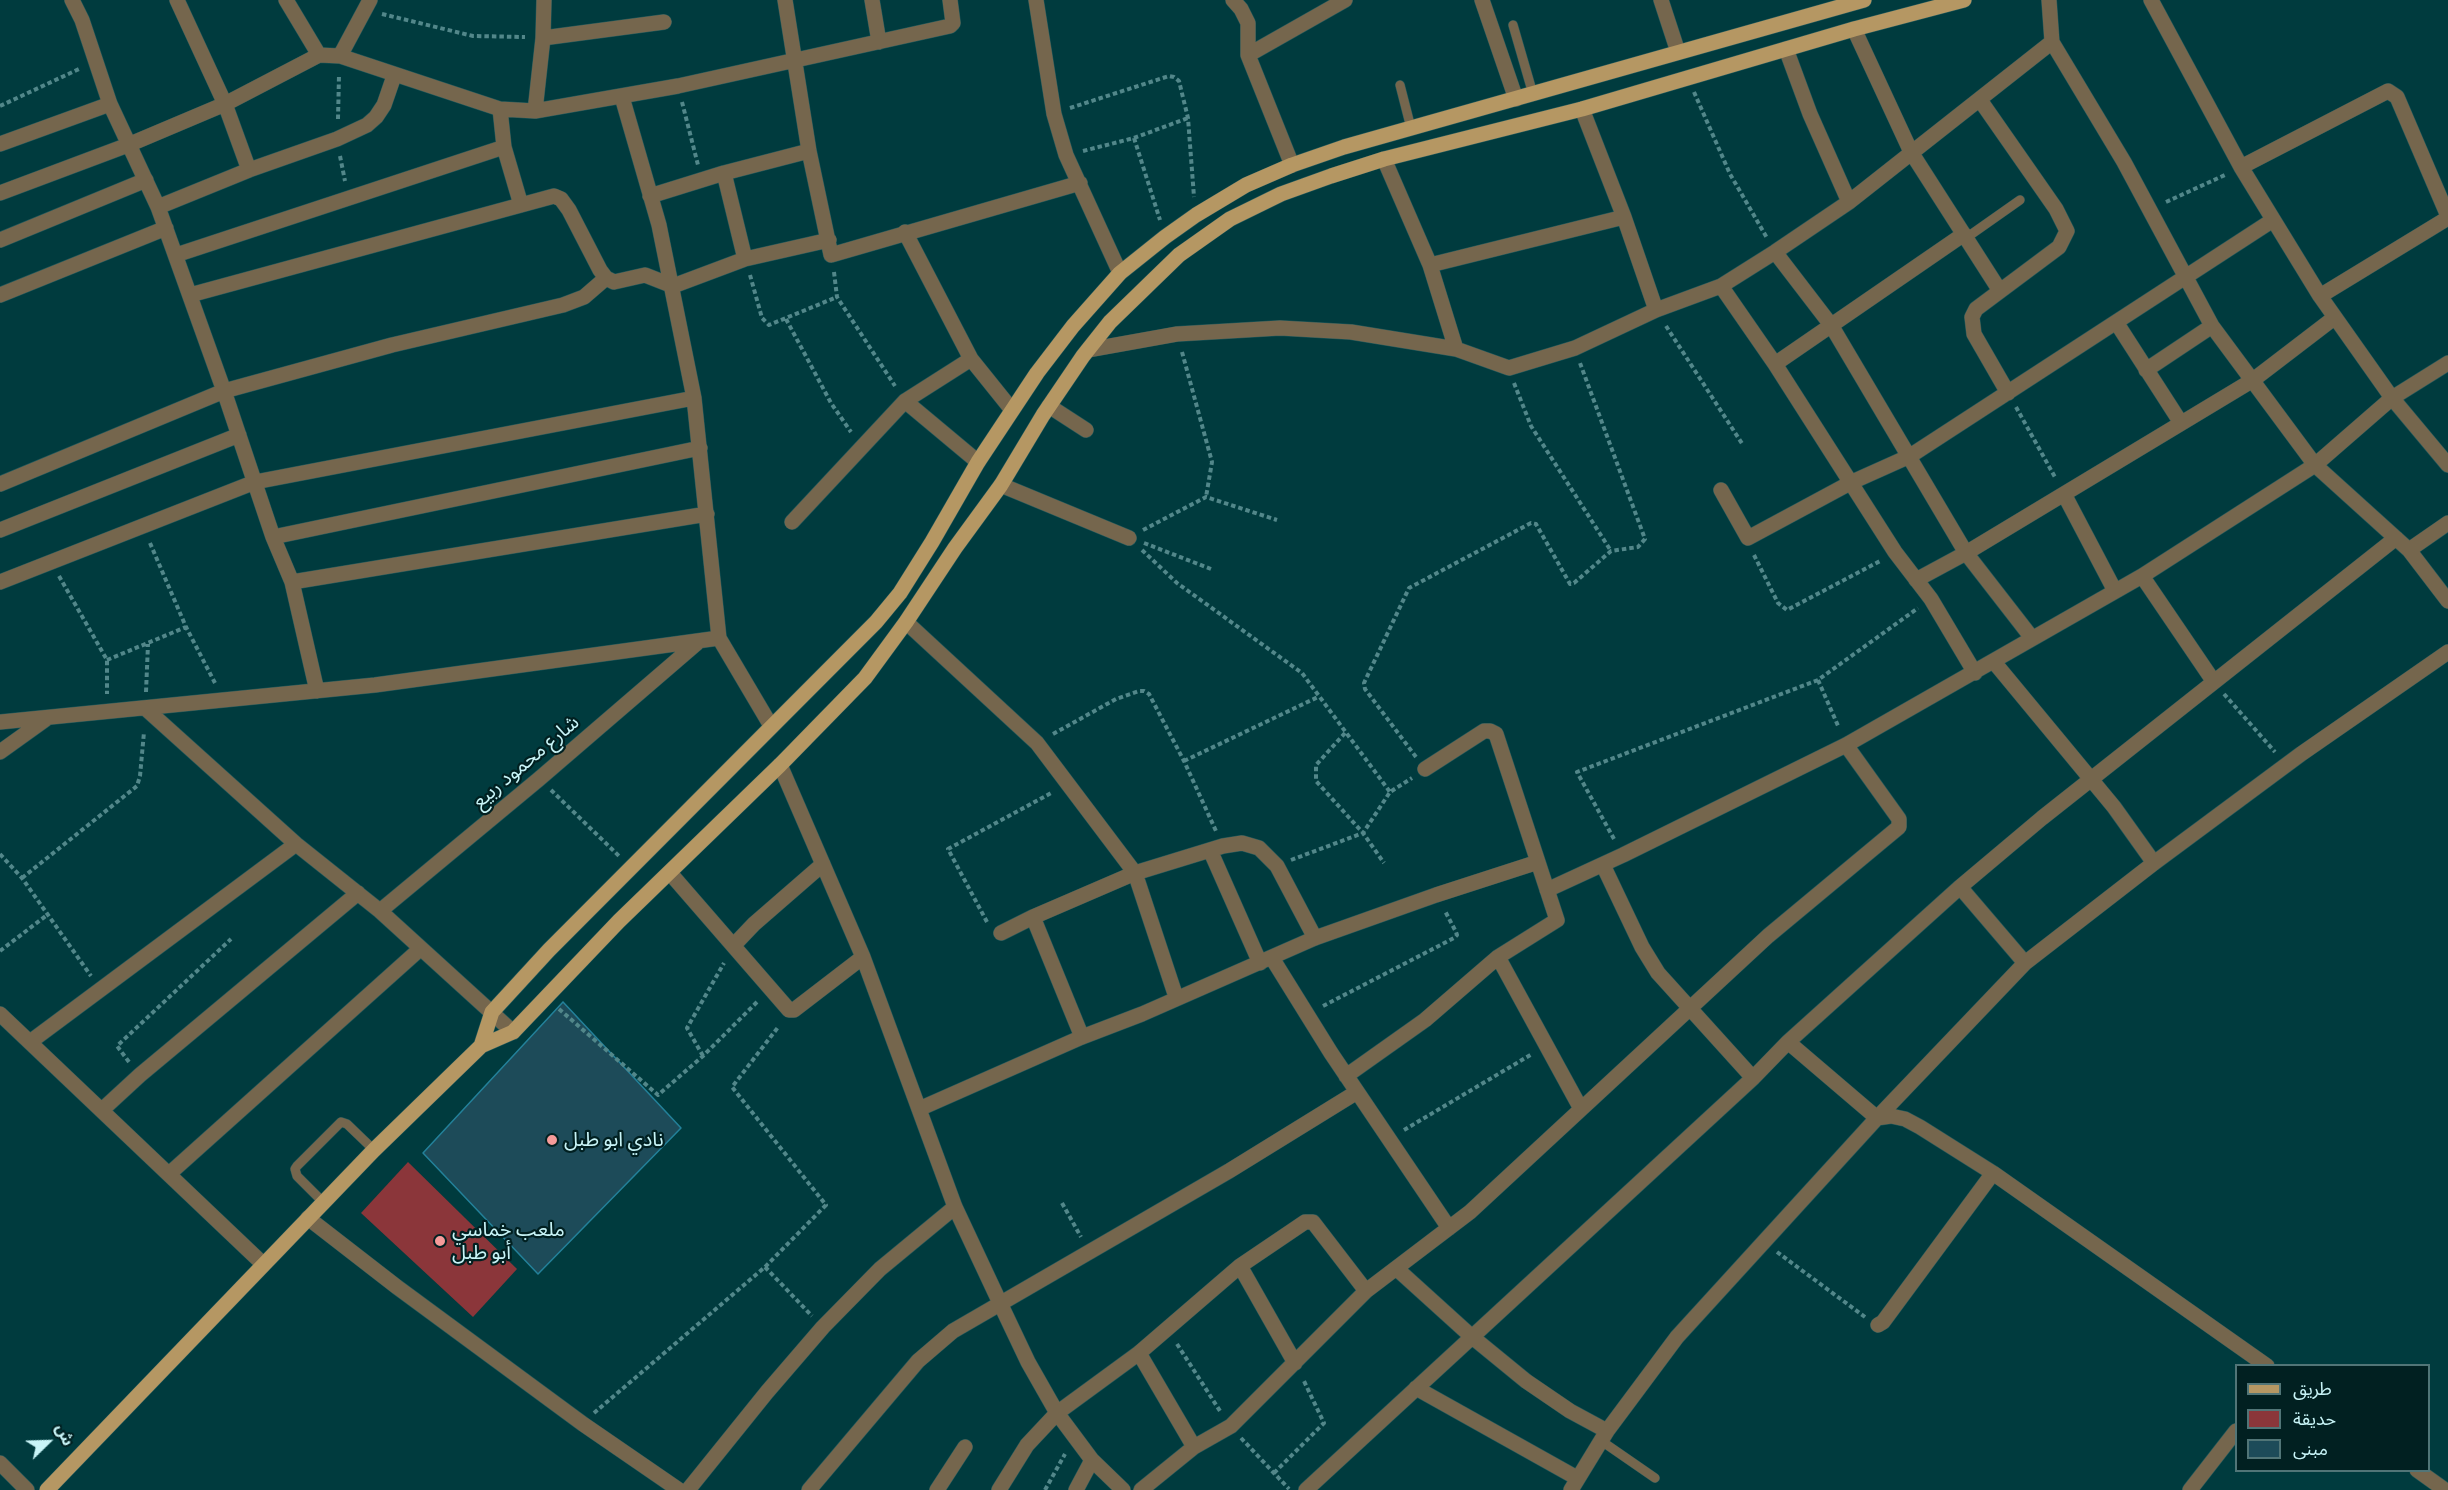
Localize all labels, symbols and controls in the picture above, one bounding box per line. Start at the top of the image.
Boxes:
street label: شارع محمود ربيع [468,710,584,814]
place label: نادي ابو طبل [564,1128,664,1152]
marker: نادي ابو طبل [545,1133,559,1147]
place label: ملعب خماسي أبو طبل [452,1218,565,1265]
marker: ملعب خماسي أبو طبل [433,1234,447,1248]
legend [2235,1364,2430,1472]
text: طريق [2293,1378,2332,1400]
text: حديقة [2293,1408,2336,1430]
north arrow [18,1412,78,1472]
text: ش [52,1421,78,1449]
text: مبنى [2293,1438,2328,1460]

